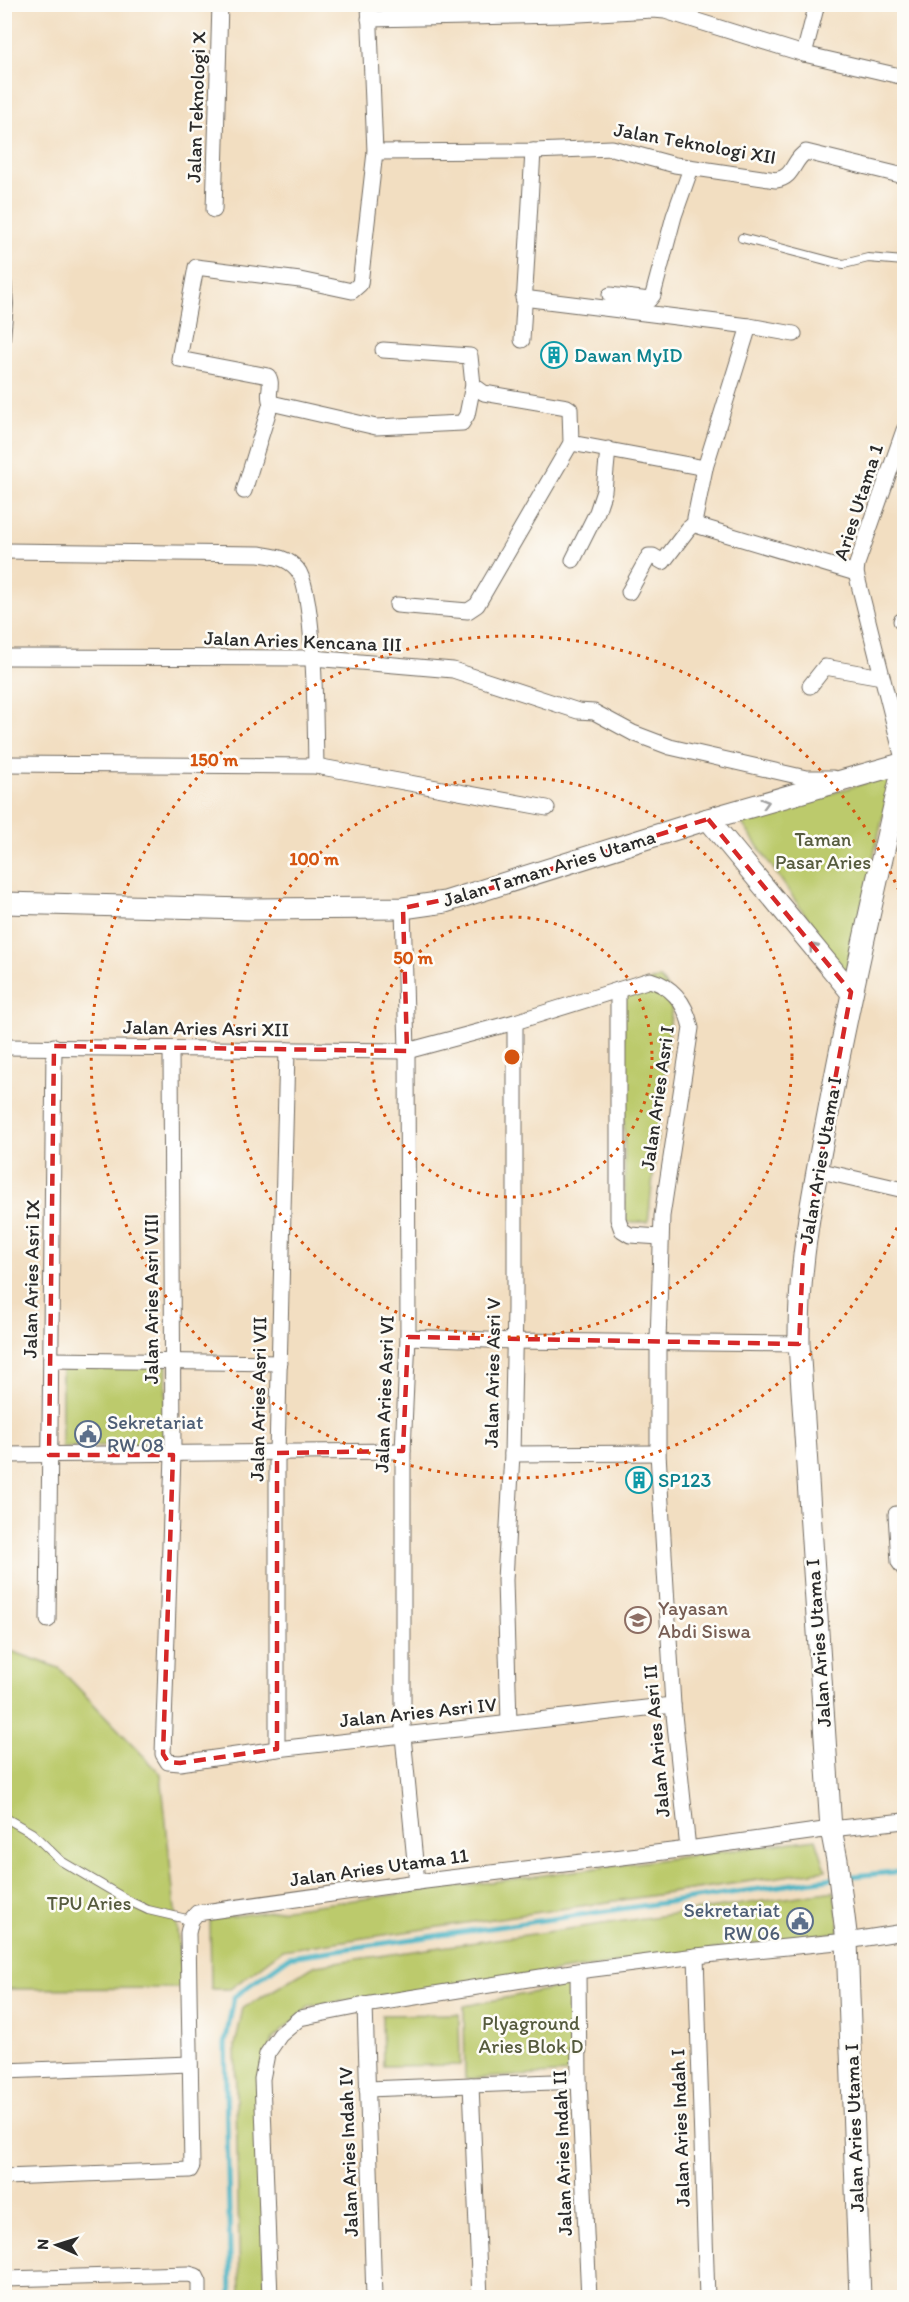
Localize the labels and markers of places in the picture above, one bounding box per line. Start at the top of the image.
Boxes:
building icon: Dawan MyID [539,340,569,370]
place label: Dawan MyID [574,343,683,367]
centre of rings [502,1047,522,1067]
place label: Sekretariat RW 08 [107,1410,204,1457]
public building icon: Sekretariat RW 08 [73,1419,103,1449]
building icon: SP123 [624,1465,654,1495]
place label: SP123 [658,1468,711,1492]
place label: Yayasan Abdi Siswa [658,1596,751,1643]
school or university icon: Yayasan Abdi Siswa [623,1605,653,1635]
place label: Sekretariat RW 06 [684,1898,781,1945]
public building icon: Sekretariat RW 06 [785,1906,815,1936]

